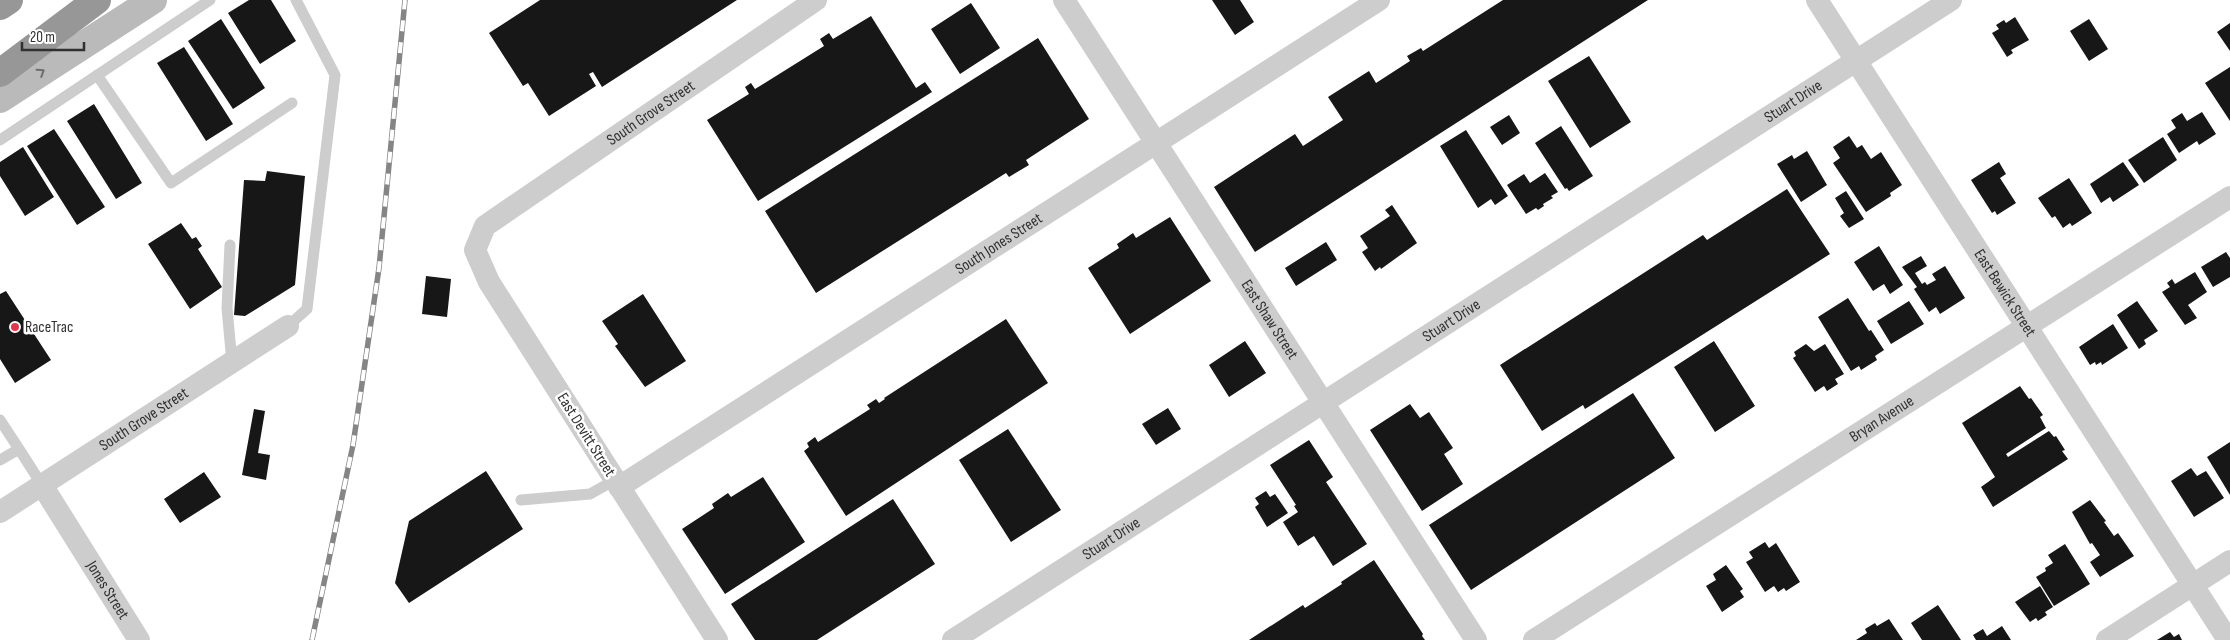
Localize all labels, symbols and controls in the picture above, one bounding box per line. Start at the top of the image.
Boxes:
scale bar [22,20,85,52]
text: 20 m [30,28,55,47]
one-way arrow [36,69,45,79]
street label: South Grove Street [603,76,698,150]
street label: Stuart Drive [1761,76,1826,127]
street label: South Jones Street [952,209,1046,279]
street label: East Bewick Street [1970,246,2040,340]
street label: East Shaw Street [1237,276,1302,363]
street label: Stuart Drive [1419,295,1484,346]
place label: RaceTrac [25,318,73,337]
marker: RaceTrac [9,321,21,333]
street label: South Grove Street [96,383,192,455]
street label: East Devitt Street [553,390,619,480]
street label: Bryan Avenue [1846,391,1917,446]
street label: Stuart Drive [1079,513,1144,564]
street label: Jones Street [82,557,133,623]

